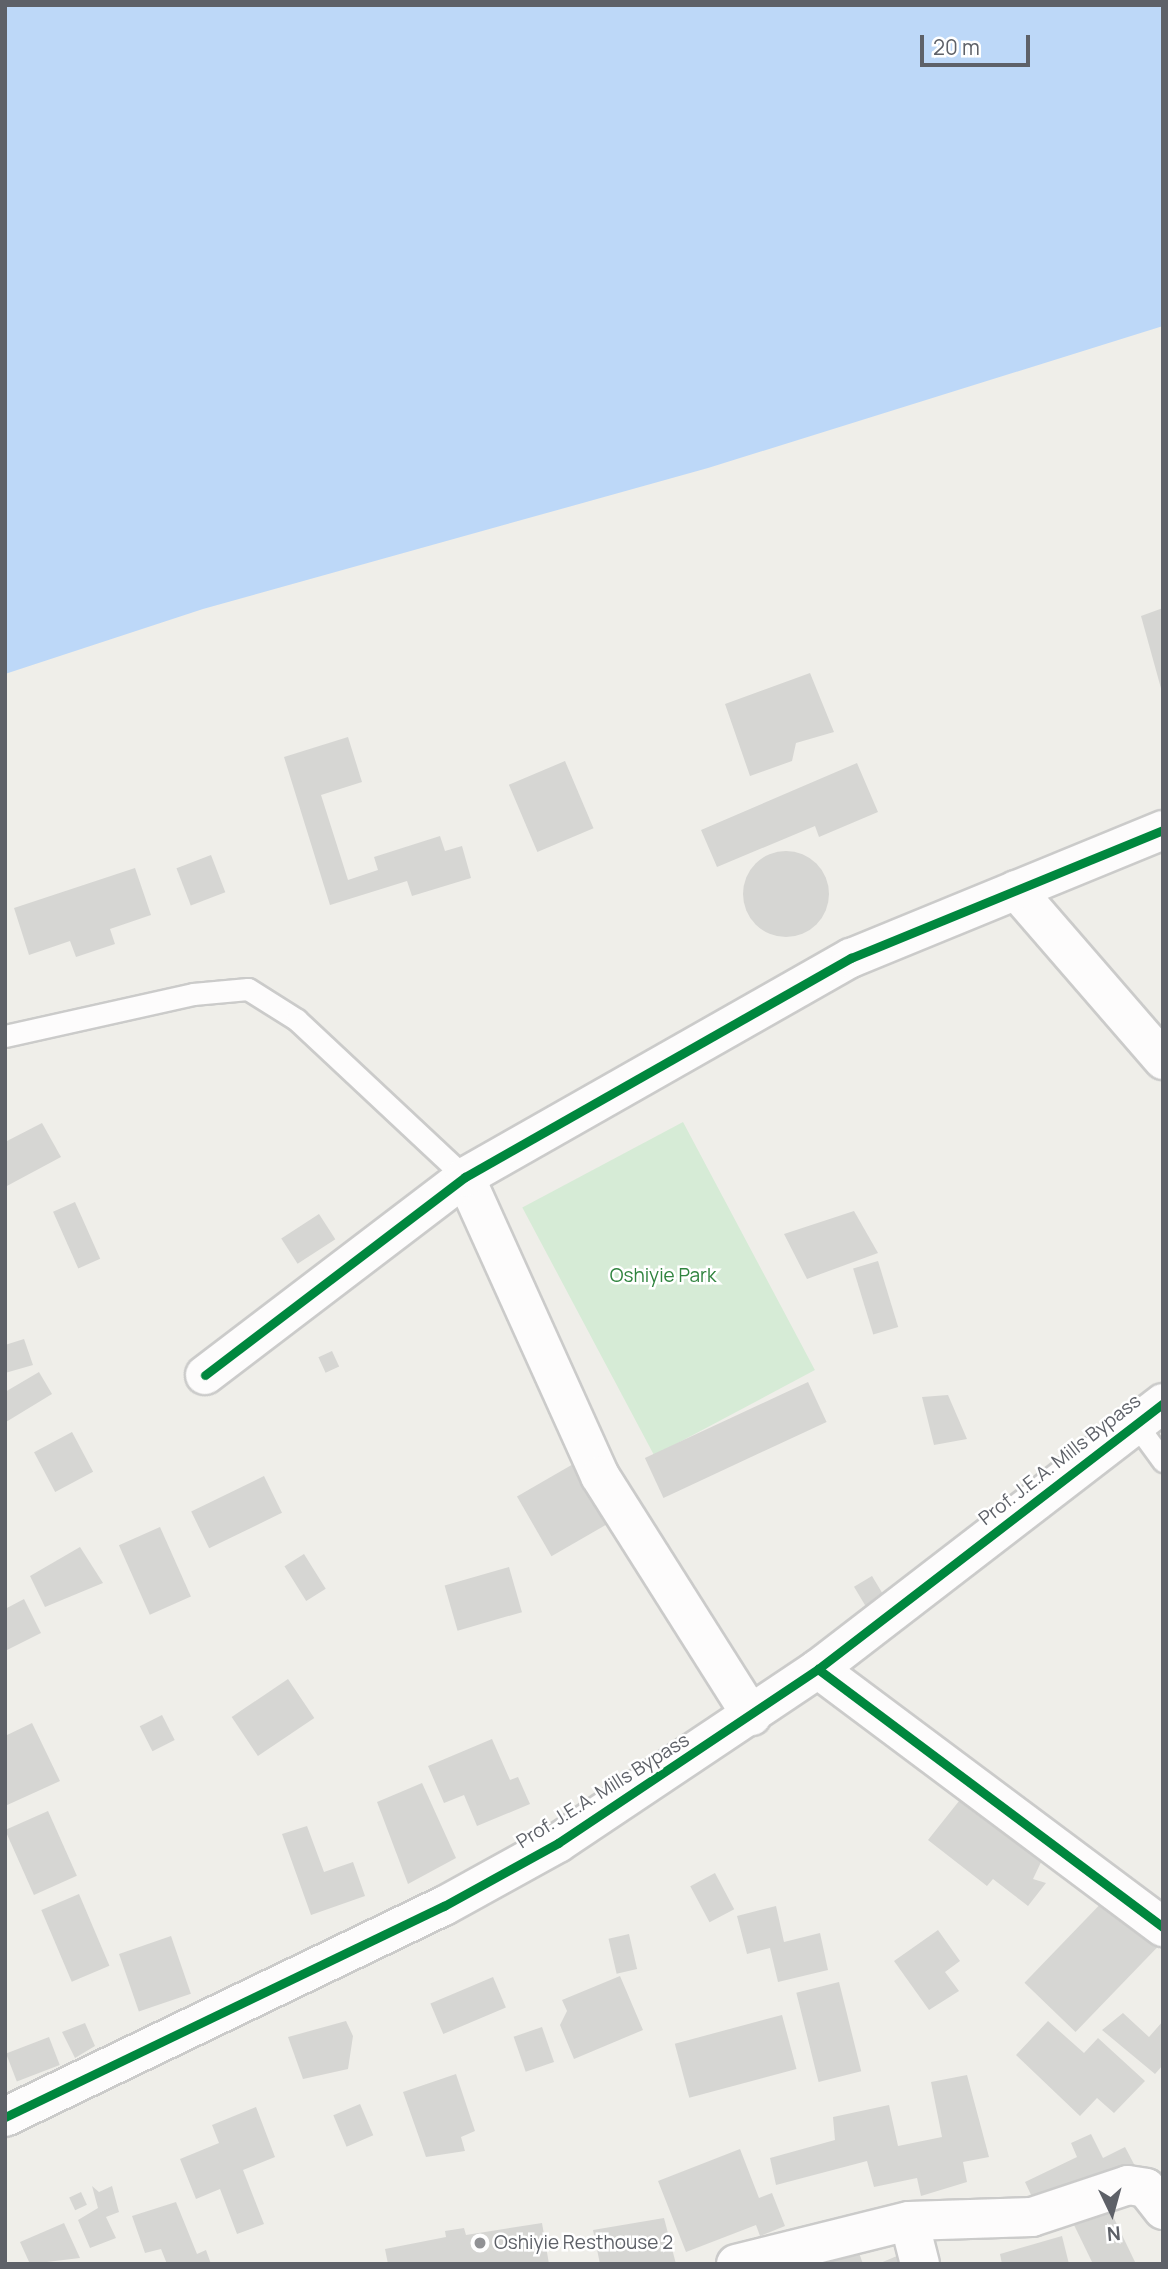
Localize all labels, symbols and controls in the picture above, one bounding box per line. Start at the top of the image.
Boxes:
scale bar [923,21,1033,65]
text: 20 m [933,33,980,61]
park label: Oshiyie Park [610,1265,716,1287]
street label: Prof. J.E.A. Mills Bypass [974,1390,1146,1530]
street label: Prof. J.E.A. Mills Bypass [512,1729,694,1853]
north arrow [1077,2178,1147,2248]
text: N [1106,2220,1122,2247]
place label: Oshiyie Resthouse 2 [494,2232,673,2254]
marker: Oshiyie Resthouse 2 [472,2235,488,2251]

